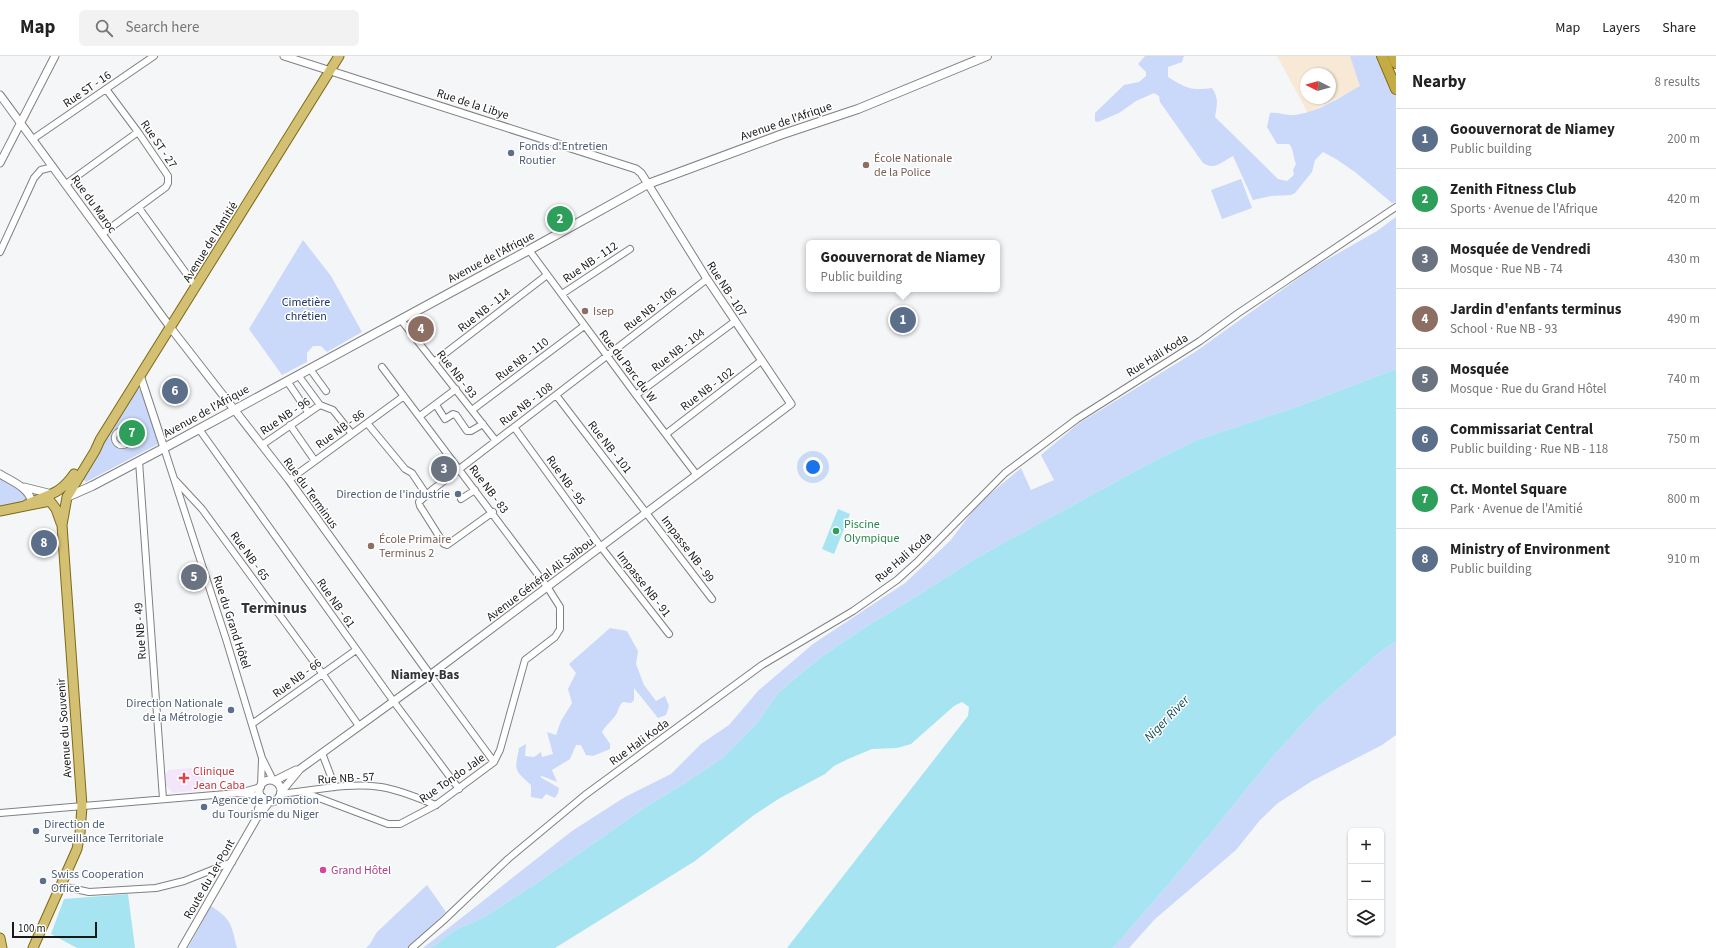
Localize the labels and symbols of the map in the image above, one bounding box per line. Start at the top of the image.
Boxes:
street label: Rue ST - 16 [60,67,115,112]
north arrow [1300,68,1336,104]
street label: Rue de la Libye [434,85,511,124]
street label: Avenue de l'Afrique [738,98,834,145]
street label: Rue ST - 27 [136,117,181,172]
place label: Fonds d'Entretien Routier [519,138,608,169]
marker: Fonds d'Entretien Routier [506,148,516,158]
place label: École Nationale de la Police [874,150,952,181]
marker: École Nationale de la Police [861,160,871,170]
street label: Rue du Maroc [67,172,121,237]
street label: Avenue de l'Amitié [179,199,242,286]
pin: 2 [547,204,573,234]
street label: Avenue de l'Afrique [445,227,538,287]
street label: Rue NB - 112 [559,238,621,287]
street label: Rue NB - 107 [702,258,751,320]
street label: Rue NB - 106 [620,283,680,335]
street label: Rue NB - 114 [454,284,514,336]
park label: Cimetière chrétien [282,294,330,325]
place label: Isep [593,303,614,320]
pin: 1 [890,305,916,335]
marker: Isep [580,306,590,316]
pin: 4 [408,314,434,344]
street label: Rue NB - 104 [648,325,709,376]
street label: Rue du Parc du W [595,327,661,406]
street label: Rue Hali Koda [1123,330,1191,381]
street label: Rue NB - 110 [492,334,553,385]
street label: Rue NB - 93 [432,347,481,402]
street label: Rue NB - 102 [677,364,738,415]
pin: 6 [162,376,188,406]
street label: Rue NB - 108 [496,379,557,430]
street label: Avenue de l'Afrique [160,381,252,442]
street label: Rue NB - 96 [257,393,314,439]
street label: Rue NB - 86 [312,406,368,453]
street label: Rue NB - 101 [584,417,636,477]
pin: 7 [119,418,145,448]
street label: Rue NB - 95 [542,452,589,508]
street label: Rue du Terminus [279,454,342,532]
pin: 3 [431,454,457,484]
your location [803,457,823,477]
street label: Rue NB - 83 [465,461,513,517]
place label: Direction de l'industrie [336,486,450,503]
marker: Direction de l'industrie [453,489,463,499]
street label: Impasse NB - 99 [657,513,718,586]
place label: Piscine Olympique [844,516,899,547]
marker: Piscine Olympique [831,526,841,536]
pin: 8 [31,528,57,558]
street label: Rue NB - 65 [226,528,273,584]
street label: Rue Hali Koda [871,528,935,587]
place label: École Primaire Terminus 2 [379,531,451,562]
street label: Avenue Général Ali Saibou [483,533,598,626]
marker: École Primaire Terminus 2 [366,541,376,551]
street label: Impasse NB - 91 [612,548,675,621]
pin: 5 [181,562,207,592]
street label: Rue du Grand Hôtel [208,573,255,671]
street label: Rue NB - 61 [312,575,359,632]
district label: Terminus [241,597,307,619]
street label: Rue NB - 49 [130,602,151,660]
street label: Rue NB - 66 [269,655,325,702]
district label: Niamey-Bas [391,666,459,684]
street label: Avenue du Souvenir [52,677,76,778]
water label: Niger River [1140,691,1194,746]
place label: Direction Nationale de la Métrologie [126,695,223,726]
marker: Direction Nationale de la Métrologie [226,705,236,715]
street label: Rue Hali Koda [606,715,673,770]
street label: Rue Tondo Jale [416,749,489,807]
place label: Clinique Jean Caba [193,763,245,794]
street label: Rue NB - 57 [317,769,375,788]
marker: Clinique Jean Caba [178,772,190,784]
place label: Agence de Promotion du Tourisme du Niger [212,792,320,823]
marker: Agence de Promotion du Tourisme du Niger [199,802,209,812]
place label: Direction de Surveillance Territoriale [44,816,164,847]
marker: Direction de Surveillance Territoriale [31,826,41,836]
street label: Route du 1er Pont [180,836,239,922]
place label: Grand Hôtel [331,862,391,879]
marker: Grand Hôtel [318,865,328,875]
place label: Swiss Cooperation Office [51,866,144,897]
marker: Swiss Cooperation Office [38,876,48,886]
scale bar [12,920,97,939]

